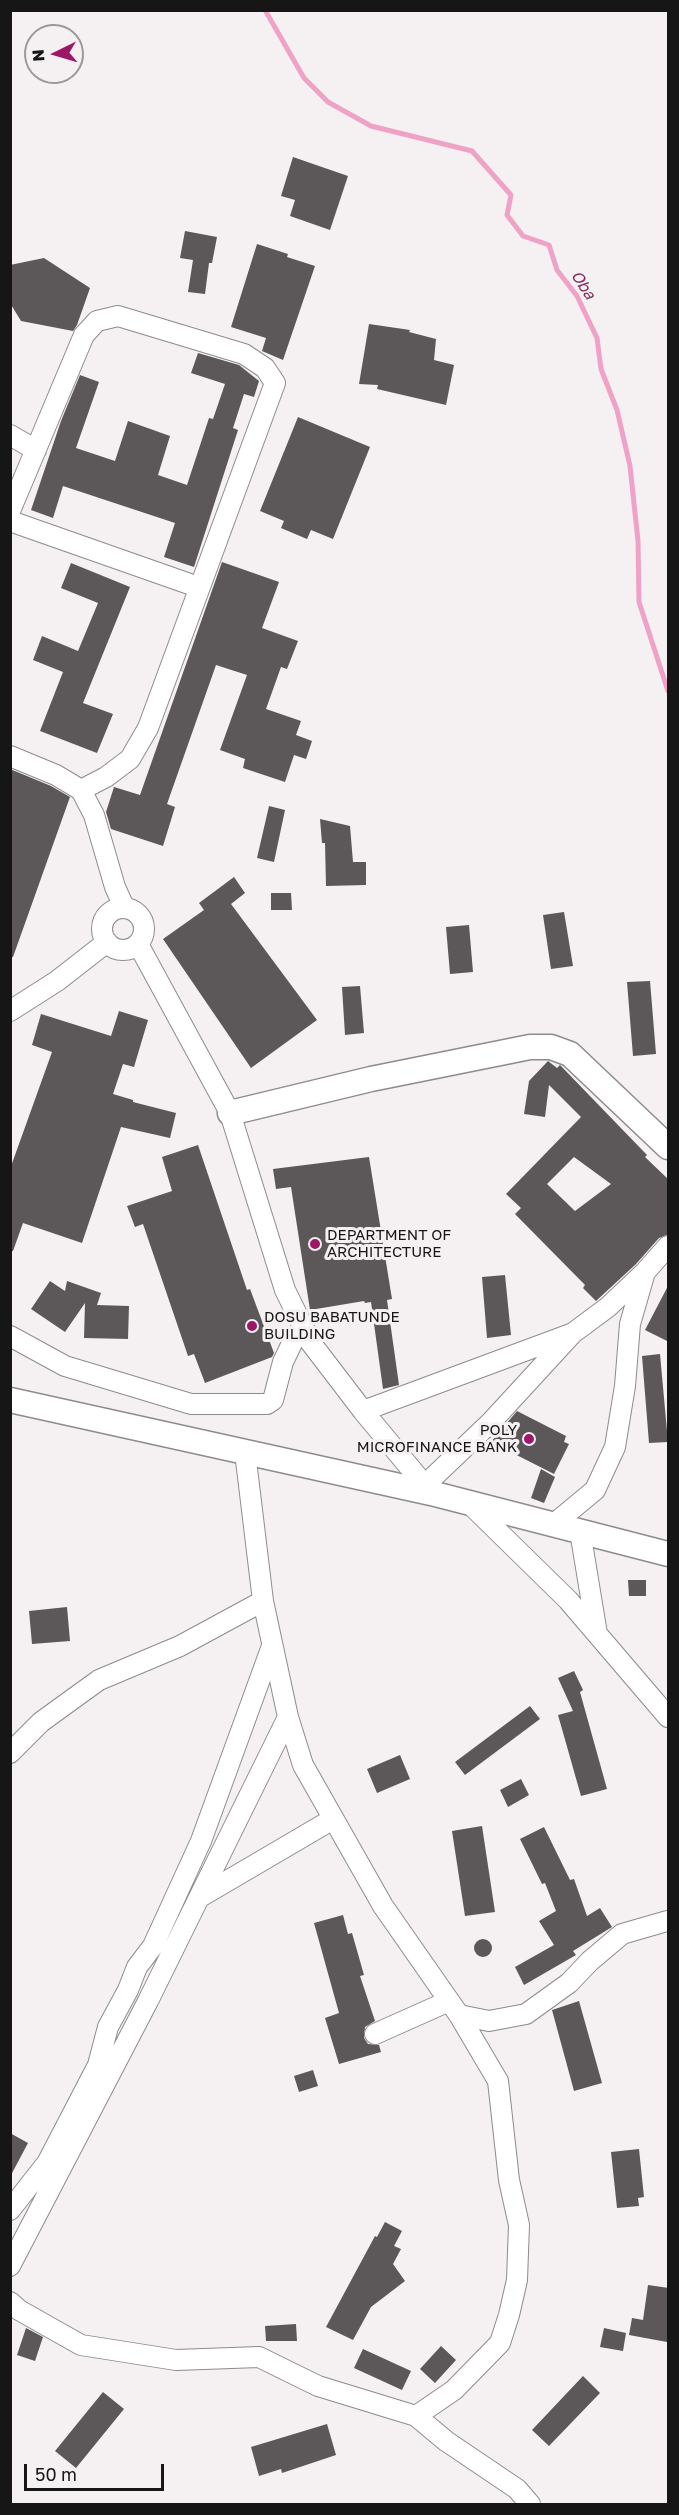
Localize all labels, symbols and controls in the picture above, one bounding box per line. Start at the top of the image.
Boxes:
north arrow [24,24,84,84]
text: N [28,48,49,62]
water label: Oba [567,267,599,303]
place label: DEPARTMENT OF ARCHITECTURE [327,1226,451,1261]
marker: DEPARTMENT OF ARCHITECTURE [308,1237,322,1251]
place label: DOSU BABATUNDE BUILDING [264,1308,400,1343]
marker: DOSU BABATUNDE BUILDING [245,1319,259,1333]
place label: POLY MICROFINANCE BANK [357,1421,517,1456]
marker: POLY MICROFINANCE BANK [522,1432,536,1446]
scale bar [27,2452,166,2490]
text: 50 m [35,2463,77,2485]

